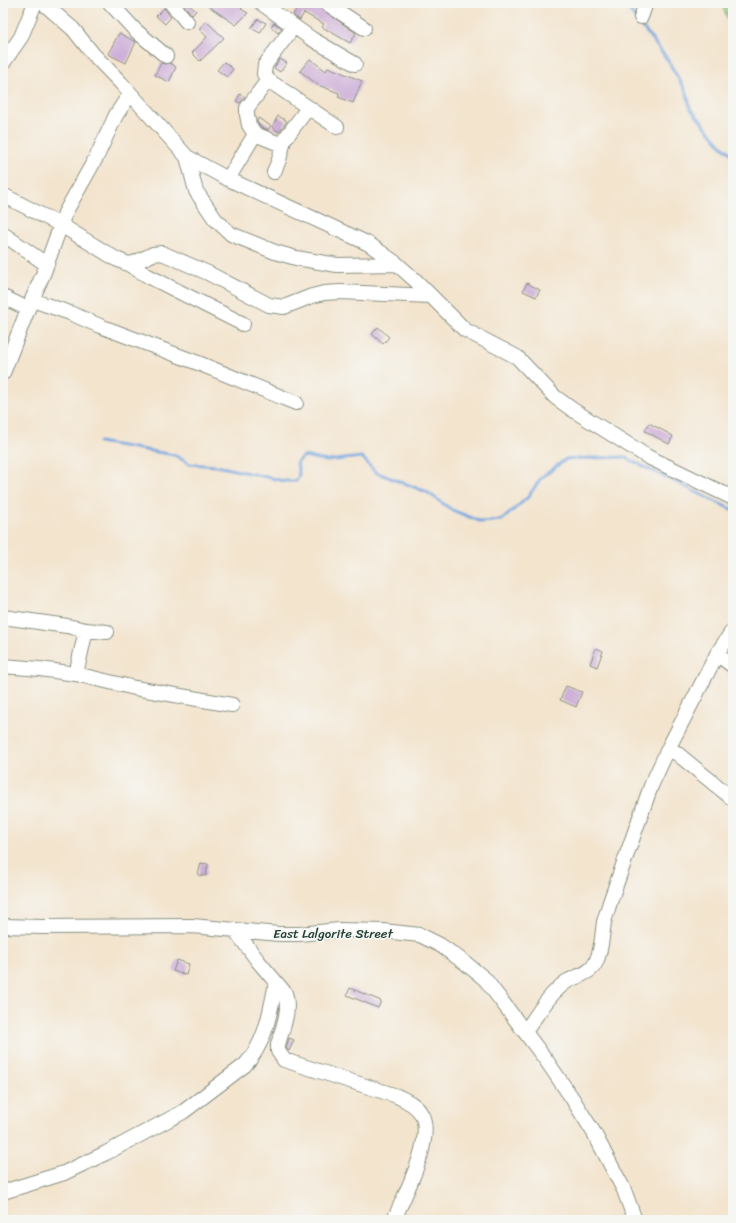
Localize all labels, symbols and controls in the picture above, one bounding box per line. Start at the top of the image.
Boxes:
street label: East Lalgorite Street [273,922,394,945]

